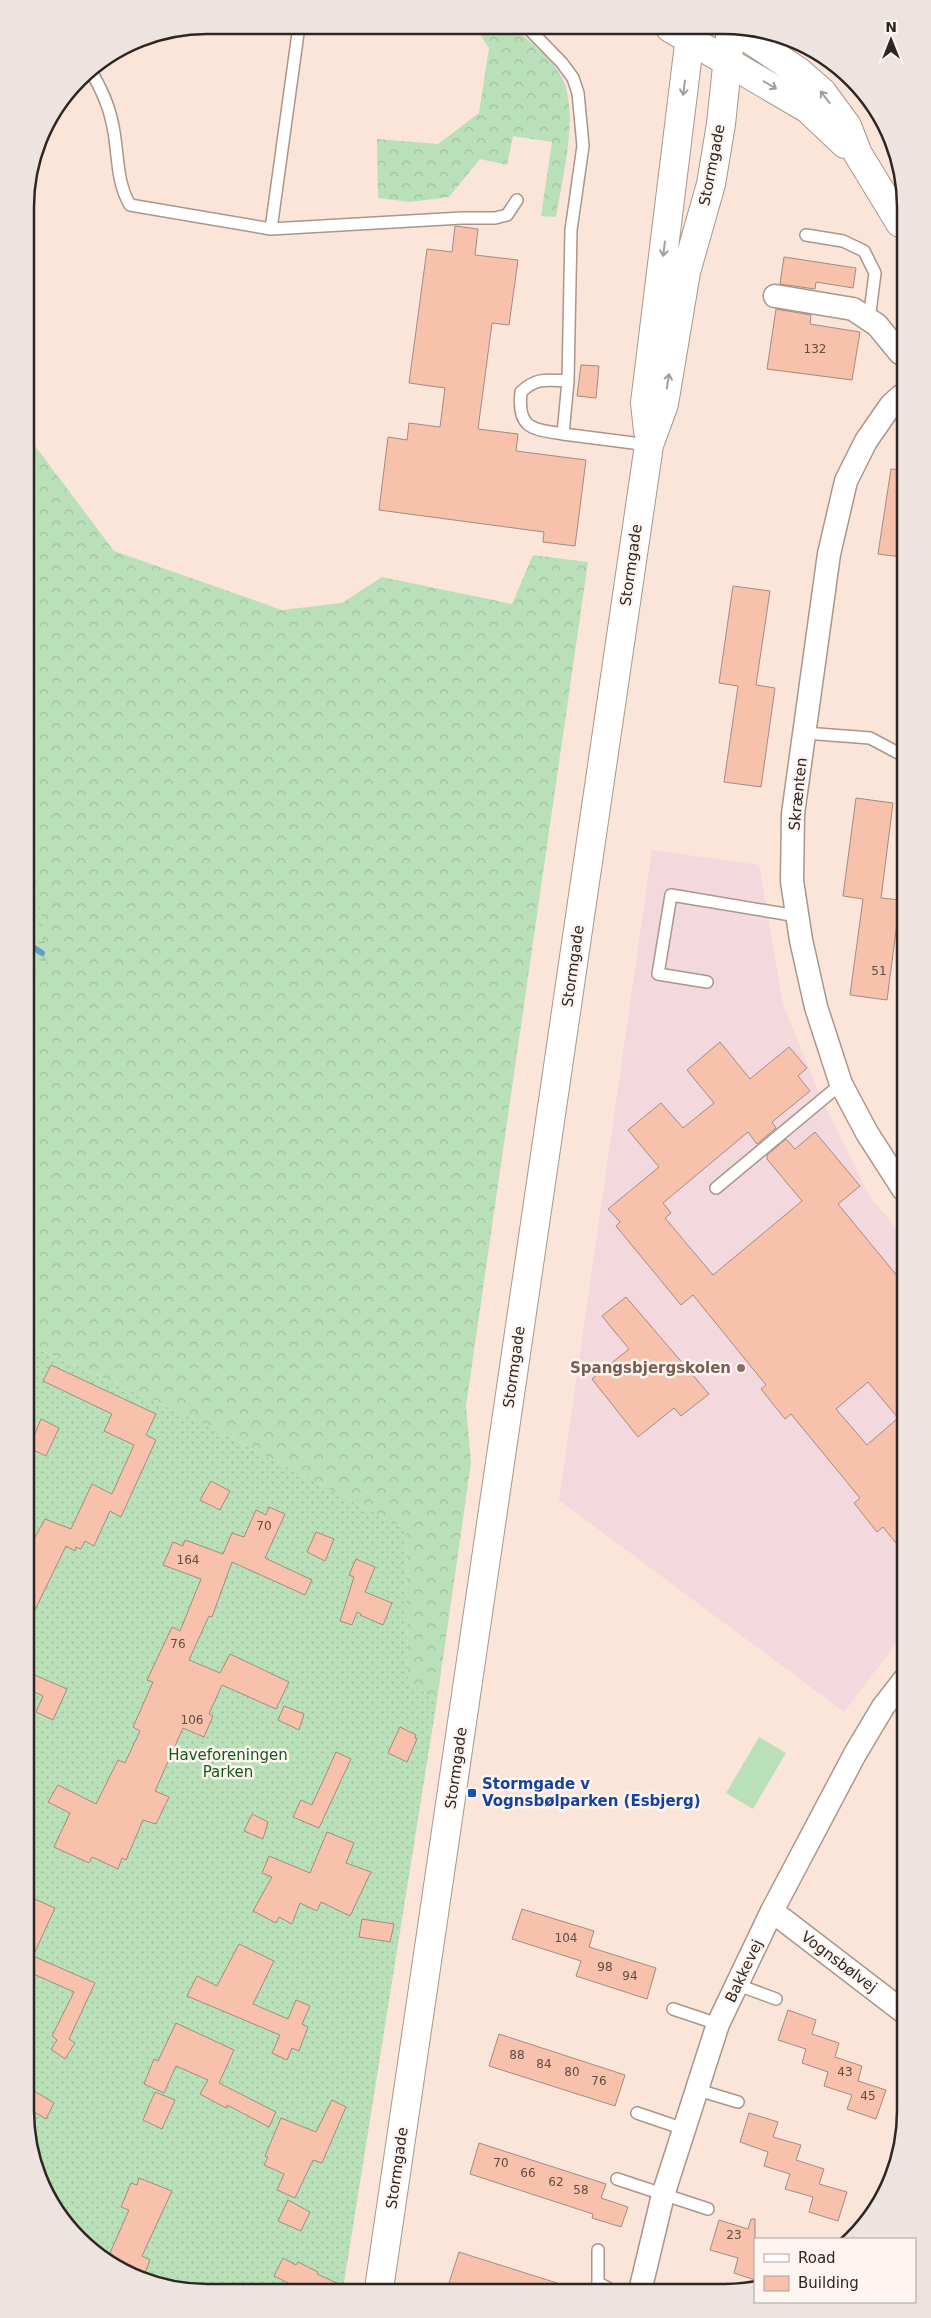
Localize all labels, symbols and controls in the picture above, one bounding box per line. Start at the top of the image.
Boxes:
north arrow [866,15,916,65]
text: N [885,19,897,35]
one-way arrow [679,79,689,95]
one-way arrow [762,80,777,90]
one-way arrow [820,91,831,104]
street label: Stormgade [695,123,729,207]
one-way arrow [659,241,669,257]
house number: 132 [804,342,826,356]
one-way arrow [663,374,673,390]
street label: Stormgade [616,523,646,607]
street label: Skrænten [785,757,811,831]
street label: Stormgade [558,924,588,1008]
house number: 51 [871,964,887,978]
street label: Stormgade [499,1325,529,1409]
place label: Spangsbjergskolen [570,1359,731,1377]
marker: Spangsbjergskolen [735,1362,747,1374]
house number: 70 [256,1519,272,1533]
house number: 164 [177,1553,199,1567]
house number: 76 [170,1637,186,1651]
house number: 106 [181,1713,203,1727]
street label: Stormgade [441,1726,471,1810]
park label: Haveforeningen Parken [168,1746,288,1781]
place label: Stormgade v Vognsbølparken (Esbjerg) [482,1775,701,1810]
marker: Stormgade v Vognsbølparken (Esbjerg) [466,1787,478,1799]
street label: Vognsbølvej [798,1928,880,1996]
house number: 104 [555,1931,577,1945]
street label: Bakkevej [722,1936,766,2006]
house number: 98 [597,1960,613,1974]
house number: 94 [622,1969,638,1983]
house number: 88 [509,2048,525,2062]
house number: 84 [536,2057,552,2071]
house number: 80 [564,2065,580,2079]
house number: 43 [837,2065,853,2079]
house number: 76 [591,2074,607,2088]
house number: 45 [860,2089,876,2103]
street label: Stormgade [382,2126,412,2210]
house number: 70 [493,2156,509,2170]
house number: 66 [520,2166,536,2180]
house number: 62 [548,2175,564,2189]
house number: 58 [573,2183,589,2197]
house number: 23 [726,2228,742,2242]
legend [754,2238,916,2303]
text: Road [798,2249,836,2267]
text: Building [798,2274,859,2292]

